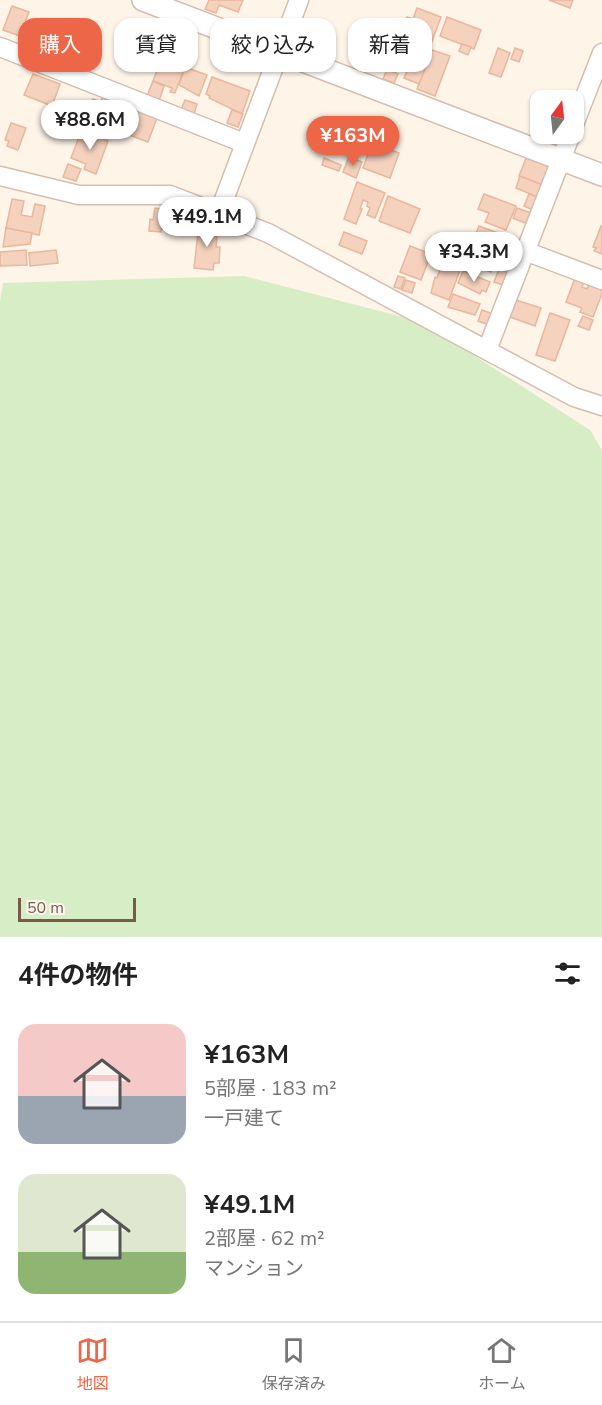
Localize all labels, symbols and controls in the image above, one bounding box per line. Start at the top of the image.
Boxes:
chip: 購入 [18,18,102,72]
chip: 賃貸 [114,18,198,72]
chip: 絞り込み [210,18,336,72]
chip: 新着 [348,18,432,72]
north arrow [530,90,584,144]
map controls [530,90,584,144]
pin: ¥88.6M [41,100,139,151]
text: ¥88.6M [55,106,125,133]
pin: ¥163M [311,116,395,167]
text: ¥163M [320,122,386,149]
pin: ¥49.1M [158,197,256,248]
text: ¥49.1M [172,203,242,230]
pin: ¥34.3M [425,232,523,283]
text: ¥34.3M [439,238,509,265]
scale bar [18,895,136,922]
text: 50 m [27,897,64,919]
icon: filters [551,957,584,990]
text: 4件の物件 [18,958,138,993]
text: ¥163M [204,1037,289,1072]
icon: home [66,1048,138,1120]
text: 5部屋 · 183 m² [204,1075,337,1102]
text: 一戸建て [204,1105,284,1132]
text: ¥49.1M [204,1187,295,1222]
icon: home [66,1198,138,1270]
text: 2部屋 · 62 m² [204,1225,325,1252]
text: マンション [204,1255,304,1282]
tab: 地図 [76,1334,109,1395]
tab: 保存済み [262,1334,326,1395]
tab: ホーム [478,1334,526,1395]

